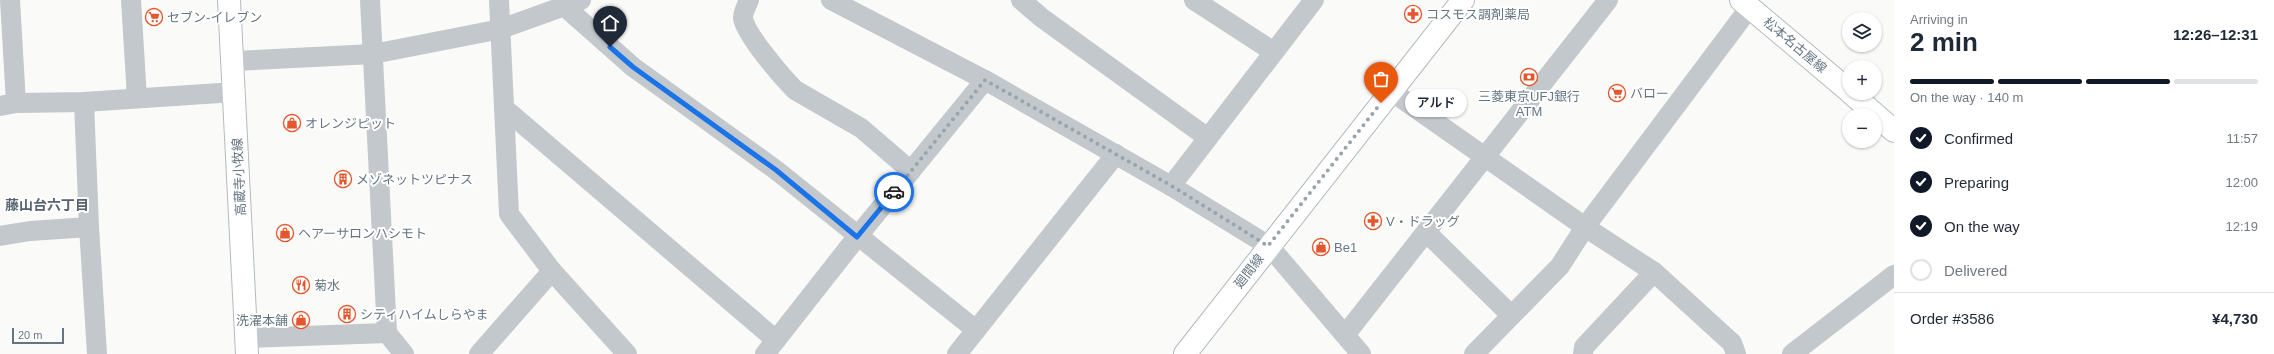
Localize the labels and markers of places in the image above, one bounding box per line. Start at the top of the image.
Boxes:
pharmacy icon: コスモス調剤薬局 [1403,4,1423,24]
pin [593,6,627,47]
supermarket icon: セブン-イレブン [144,7,164,27]
place label: コスモス調剤薬局 [1426,7,1530,22]
place label: セブン-イレブン [167,10,262,25]
pin [1364,62,1398,103]
bank icon: 三菱東京UFJ銀行 ATM [1519,67,1539,87]
supermarket icon: バロー [1607,83,1627,103]
place label: バロー [1630,86,1669,101]
callout: アルド [1405,89,1467,117]
place label: 三菱東京UFJ銀行 ATM [1478,89,1580,119]
shop icon: オレンジピット [282,113,302,133]
place label: オレンジピット [305,116,396,131]
building icon: メゾネットツピナス [333,169,353,189]
place label: メゾネットツピナス [356,172,473,187]
pharmacy icon: V・ドラッグ [1363,211,1383,231]
place label: V・ドラッグ [1386,214,1460,229]
shop icon: ヘアーサロンハシモト [275,223,295,243]
place label: ヘアーサロンハシモト [298,226,427,241]
shop icon: Be1 [1311,237,1331,257]
place label: Be1 [1334,240,1357,255]
restaurant icon: 菊水 [291,275,311,295]
place label: 菊水 [314,278,340,293]
building icon: シティハイムしらやま [337,304,357,324]
place label: シティハイムしらやま [360,307,489,322]
shop icon: 洗濯本舗 [291,310,311,330]
place label: 洗濯本舗 [236,313,288,328]

